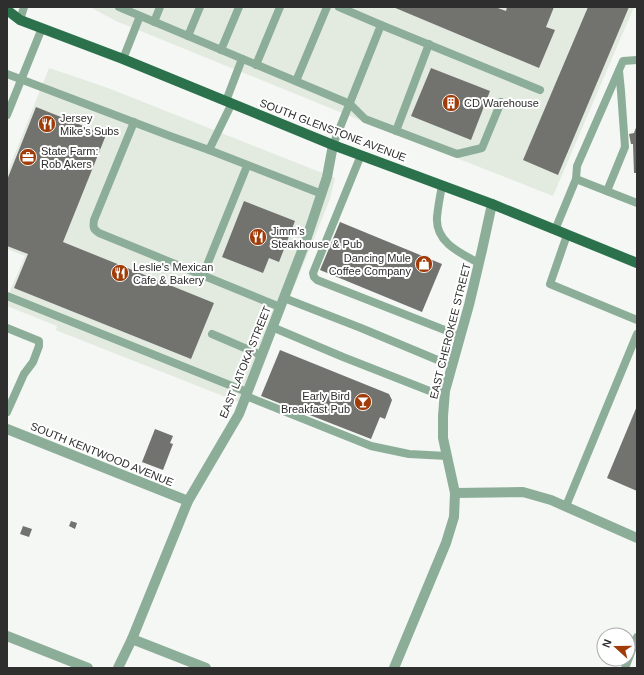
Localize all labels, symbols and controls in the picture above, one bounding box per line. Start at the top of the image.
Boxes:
building icon: CD Warehouse [441,93,461,113]
street label: SOUTH GLENSTONE AVENUE [258,96,408,164]
place label: CD Warehouse [464,97,539,109]
place label: Jersey Mike's Subs [60,112,119,137]
restaurant icon: Jersey Mike's Subs [37,114,57,134]
place label: State Farm: Rob Akers [41,145,98,170]
office icon: State Farm: Rob Akers [18,147,38,167]
place label: Jimm's Steakhouse & Pub [271,225,362,250]
restaurant icon: Jimm's Steakhouse & Pub [248,227,268,247]
place label: Dancing Mule Coffee Company [329,252,411,277]
shop icon: Dancing Mule Coffee Company [414,254,434,274]
place label: Leslie's Mexican Cafe & Bakery [133,261,213,286]
street label: EAST CHEROKEE STREET [427,261,473,400]
restaurant icon: Leslie's Mexican Cafe & Bakery [110,263,130,283]
street label: EAST LATOKA STREET [217,304,273,420]
place label: Early Bird Breakfast Pub [281,390,350,415]
bar icon: Early Bird Breakfast Pub [353,392,373,412]
street label: SOUTH KENTWOOD AVENUE [29,420,175,488]
north arrow [596,627,636,667]
text: N [600,638,614,649]

